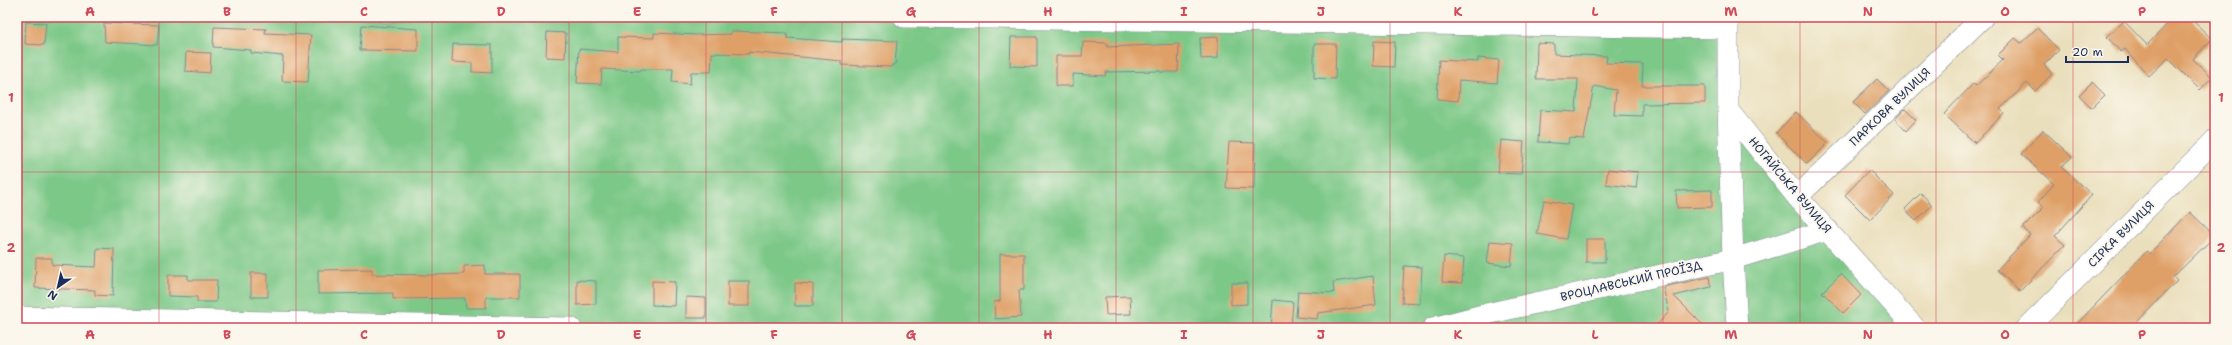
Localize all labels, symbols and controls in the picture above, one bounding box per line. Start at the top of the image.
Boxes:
text: A [85,3,95,20]
text: B [223,3,231,20]
text: C [360,3,368,20]
text: D [496,3,506,20]
text: E [633,3,642,20]
text: F [770,3,778,20]
text: G [906,3,917,20]
text: H [1043,3,1053,20]
text: I [1180,3,1188,20]
text: J [1317,3,1325,20]
text: K [1454,3,1463,20]
text: L [1591,3,1599,20]
text: M [1724,3,1738,20]
text: N [1863,3,1873,20]
text: O [2000,3,2010,20]
text: P [2138,3,2146,20]
scale bar [2066,38,2128,64]
text: 20 m [2072,44,2103,60]
street label: ПАРКОВА ВУЛИЦЯ [1846,64,1934,150]
text: 1 [8,89,14,106]
text: 1 [2218,89,2224,106]
street label: НОГАЙСЬКА ВУЛИЦЯ [1745,133,1835,237]
street label: СІРКА ВУЛИЦЯ [2084,197,2158,271]
text: 2 [6,239,16,256]
text: 2 [2216,239,2226,256]
street label: ВРОЦЛАВСЬКИЙ ПРОЇЗД [1559,257,1703,305]
north arrow [38,267,78,307]
text: N [45,286,60,304]
text: A [85,326,95,343]
text: B [223,326,231,343]
text: C [360,326,368,343]
text: D [496,326,506,343]
text: E [633,326,642,343]
text: F [770,326,778,343]
text: G [906,326,917,343]
text: H [1043,326,1053,343]
text: I [1180,326,1188,343]
text: J [1317,326,1325,343]
text: K [1454,326,1463,343]
text: L [1591,326,1599,343]
text: M [1724,326,1738,343]
text: N [1863,326,1873,343]
text: O [2000,326,2010,343]
text: P [2138,326,2146,343]

